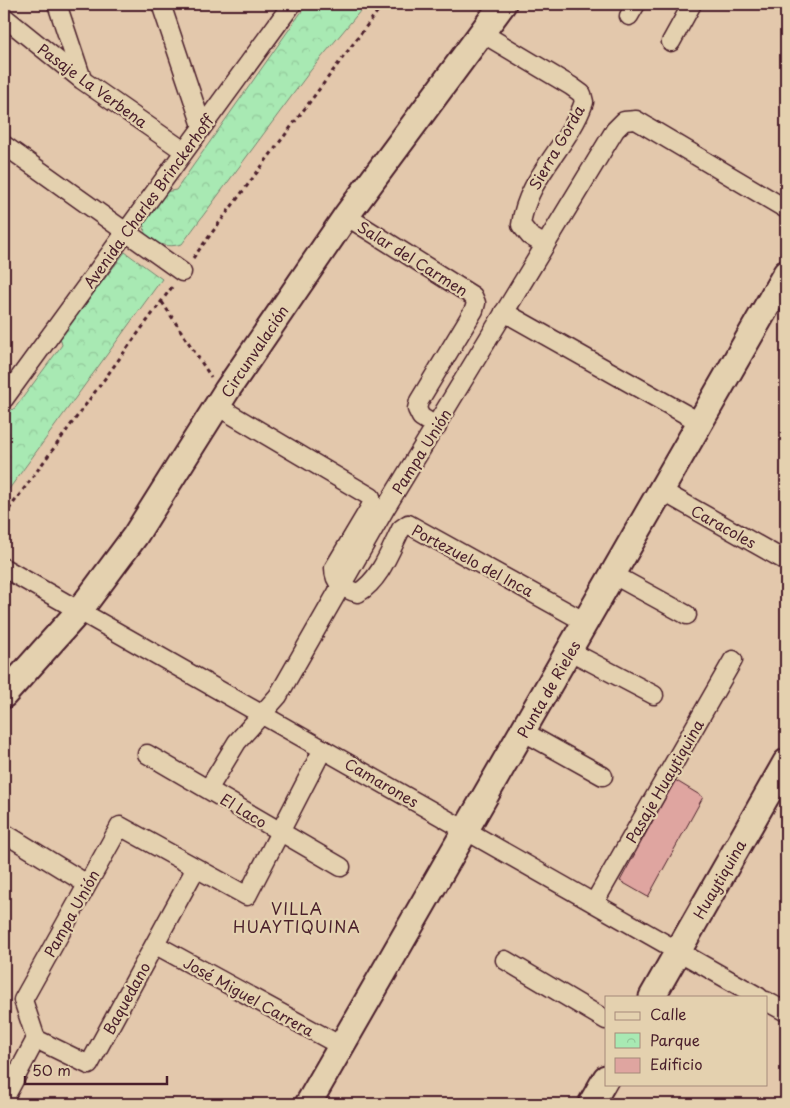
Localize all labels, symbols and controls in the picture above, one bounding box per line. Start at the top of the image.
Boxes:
street label: Pasaje La Verbena [33,37,153,133]
street label: Sierra Gorda [522,100,590,194]
street label: Avenida Charles Brinckerhoff [77,108,220,293]
street label: Salar del Carmen [353,215,473,301]
street label: Circunvalación [215,300,293,402]
street label: Pampa Unión [386,404,456,498]
street label: Caracoles [687,499,761,553]
street label: Portezuelo del Inca [408,518,538,602]
street label: Punta de Rieles [511,636,585,742]
street label: Pasaje Huaytiquina [619,714,709,847]
street label: Camarones [341,752,423,813]
street label: El Laco [216,787,272,833]
street label: Huaytiquina [687,835,751,923]
street label: Pampa Unión [37,865,105,961]
district label: VILLA HUAYTIQUINA [233,896,361,938]
street label: José Miguel Carrera [180,951,319,1042]
street label: Baquedano [97,958,155,1038]
legend [605,996,768,1086]
text: Calle [650,1002,687,1025]
text: Parque [650,1028,700,1051]
text: Edificio [650,1052,703,1075]
scale bar [25,1053,168,1085]
text: 50 m [32,1058,71,1081]

